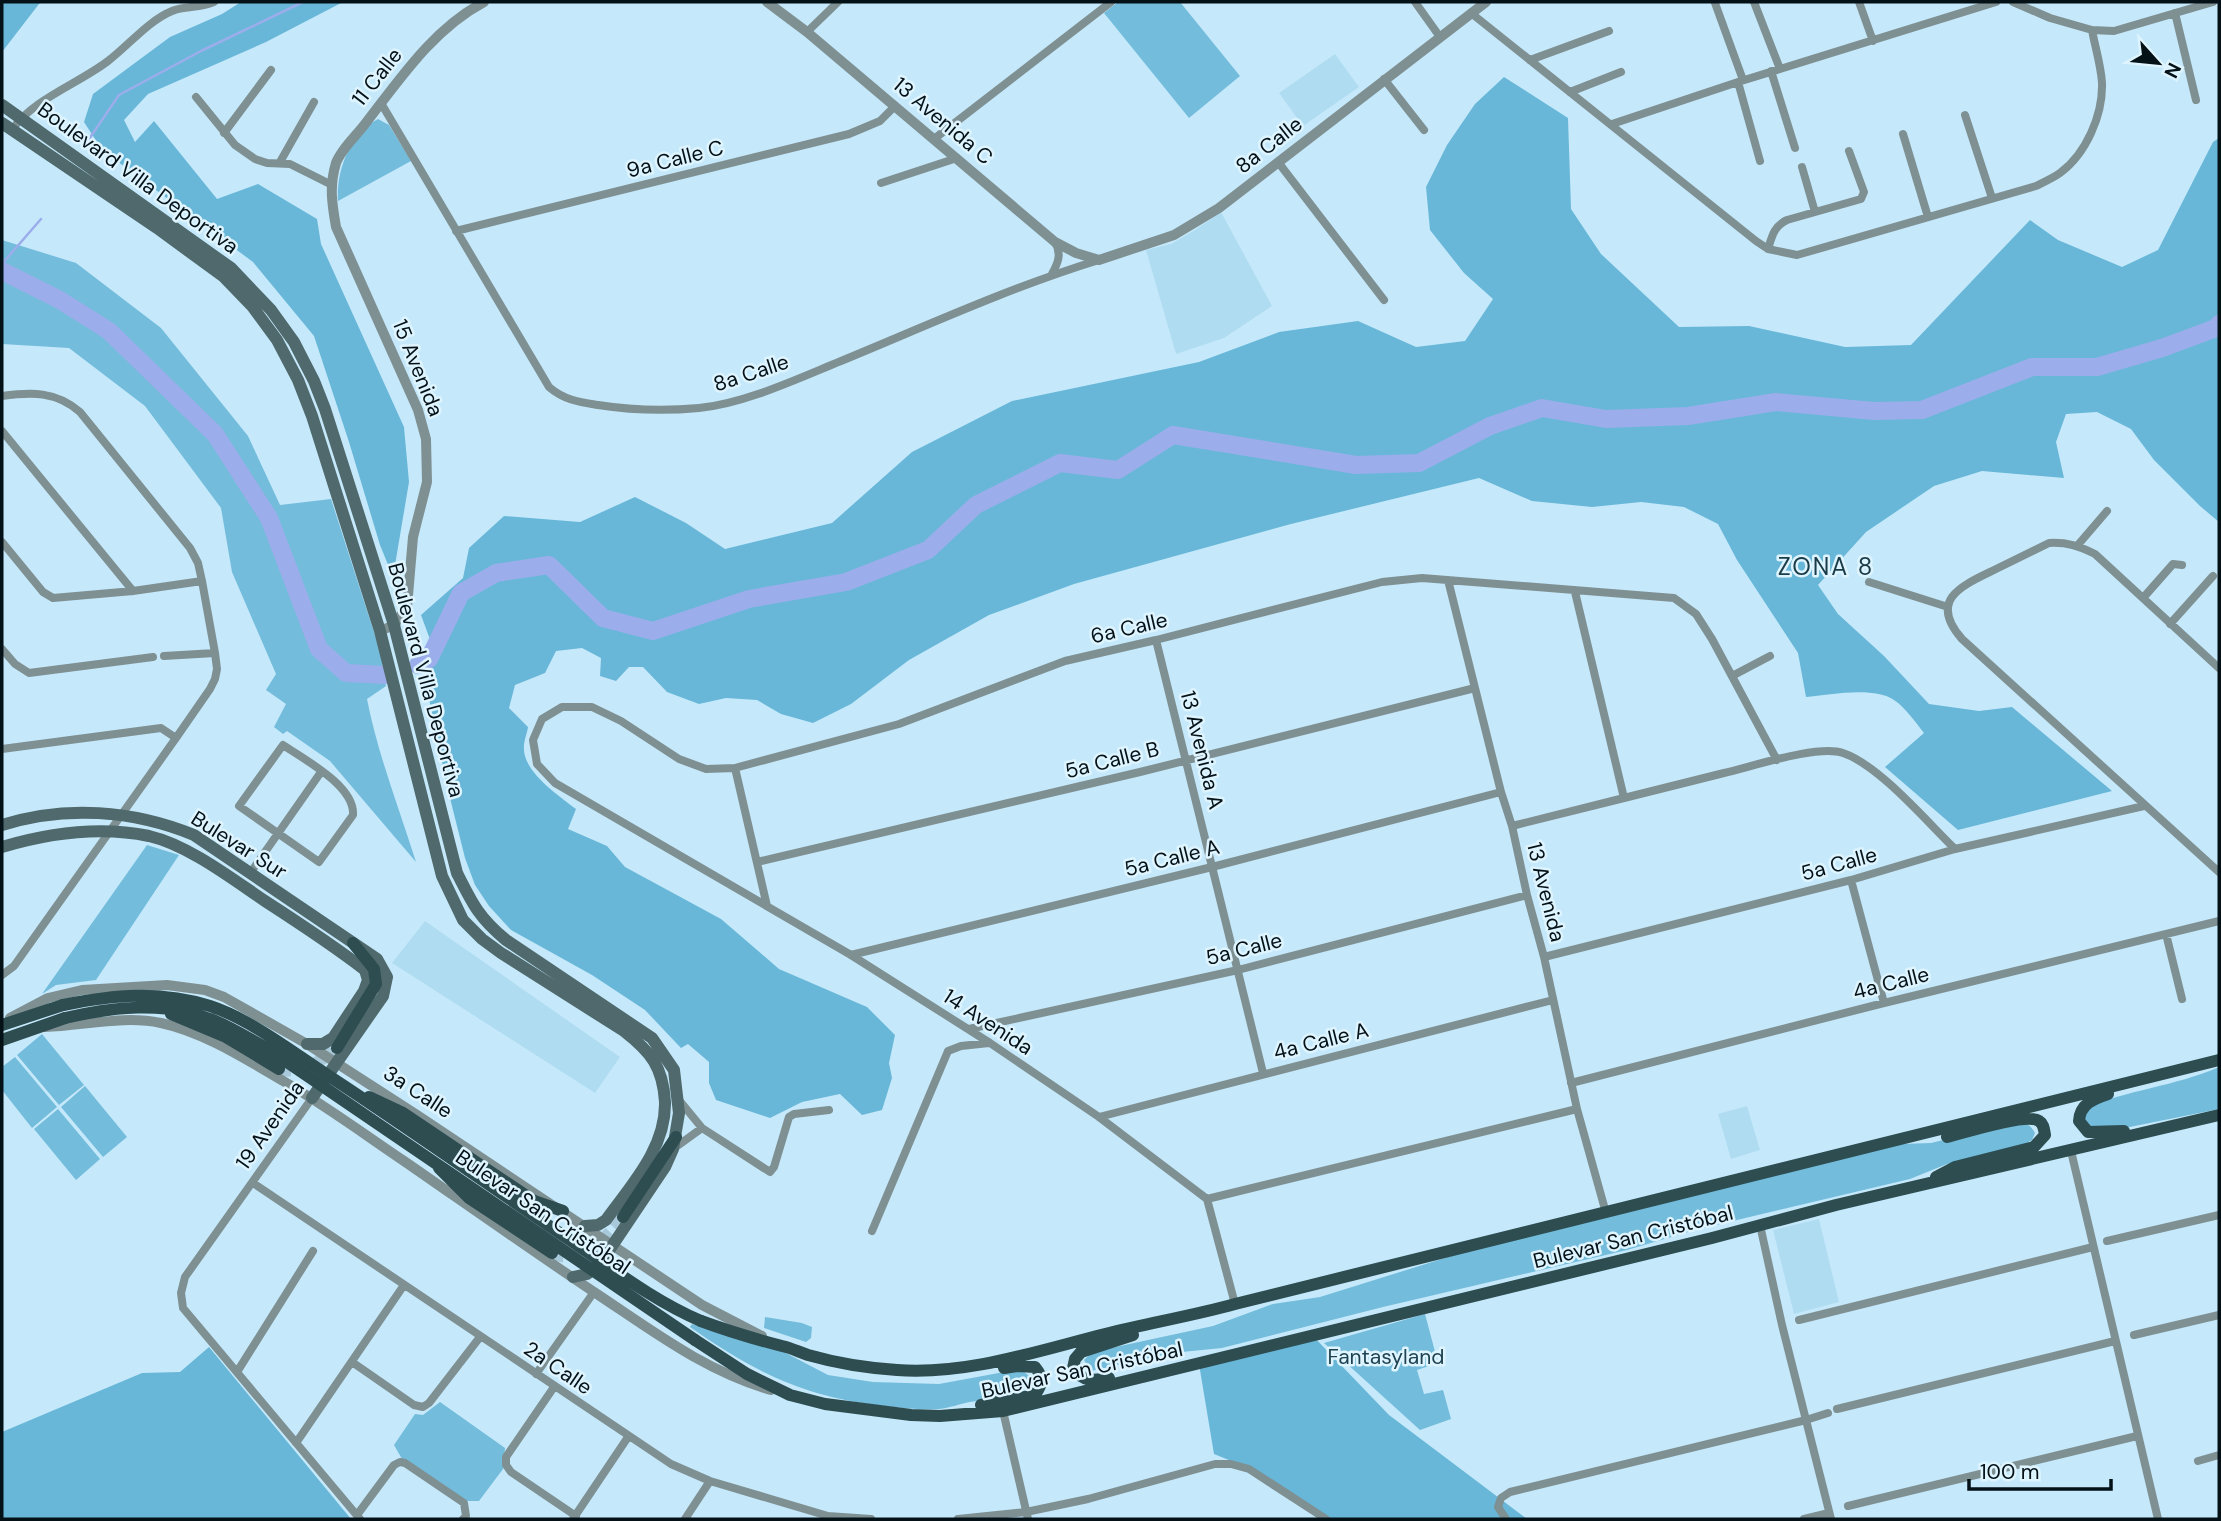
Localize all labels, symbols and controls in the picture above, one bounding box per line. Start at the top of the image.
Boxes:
north arrow [2123,28,2193,98]
street label: 11 Calle [346,42,409,112]
text: N [2158,59,2187,82]
street label: 13 Avenida C [887,71,999,171]
street label: Boulevard Villa Deportiva [32,96,244,260]
street label: 8a Calle [1230,110,1308,180]
street label: 9a Calle C [624,133,726,185]
street label: 15 Avenida [386,315,450,421]
street label: 8a Calle [710,348,792,398]
district label: ZONA 8 [1778,551,1874,582]
street label: Boulevard Villa Deportiva [381,560,471,800]
street label: 6a Calle [1088,606,1170,650]
street label: 13 Avenida A [1174,688,1230,812]
street label: 5a Calle B [1062,735,1162,785]
street label: Bulevar Sur [186,804,292,886]
street label: 5a Calle A [1121,833,1223,883]
street label: 13 Avenida [1520,839,1572,945]
street label: 5a Calle [1798,840,1880,888]
street label: 5a Calle [1203,926,1285,972]
street label: 4a Calle [1850,960,1932,1006]
street label: 14 Avenida [938,983,1038,1061]
street label: 4a Calle A [1271,1016,1372,1066]
street label: 3a Calle [378,1059,458,1125]
street label: 19 Avenida [229,1075,311,1175]
street label: Bulevar San Cristóbal [450,1143,636,1281]
street label: Bulevar San Cristóbal [1530,1199,1736,1275]
street label: 2a Calle [518,1335,598,1401]
street label: Bulevar San Cristóbal [979,1335,1185,1405]
park label: Fantasyland [1328,1343,1444,1371]
scale bar [1969,1448,2111,1492]
text: 100 m [1980,1458,2040,1486]

